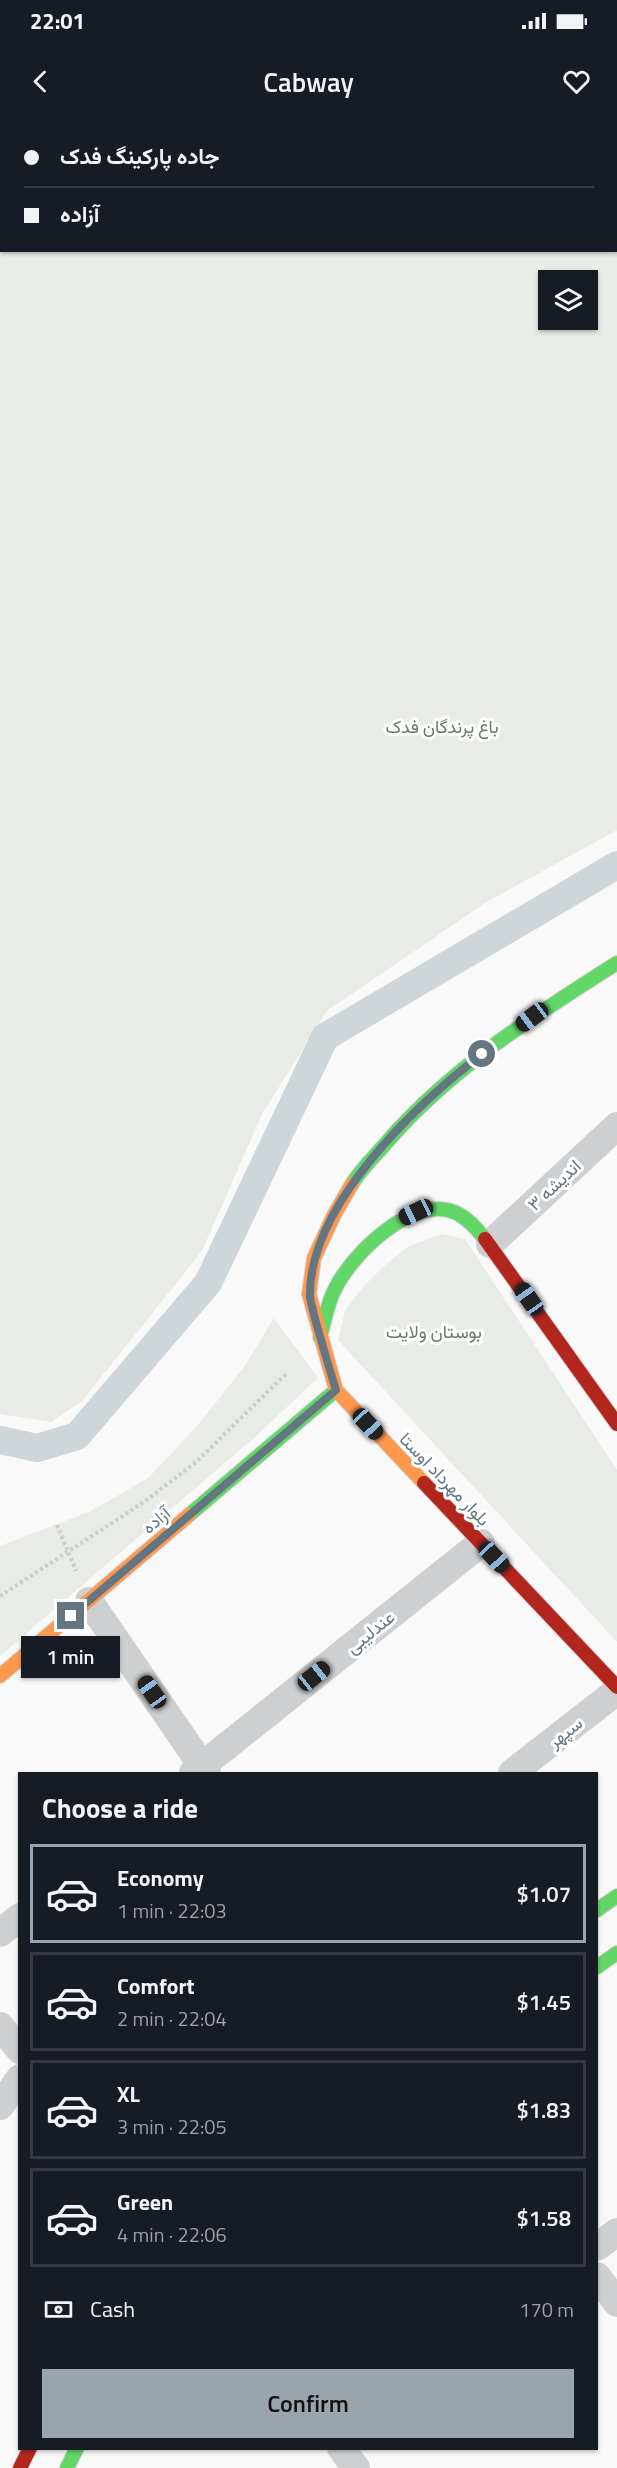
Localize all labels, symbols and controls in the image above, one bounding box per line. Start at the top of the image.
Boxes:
text: 22:01 [30,4,85,38]
text: Cabway [263,61,354,102]
icon: back [24,65,57,98]
icon: heart [560,65,593,98]
text: جاده پارکینگ فدک [60,139,219,173]
text: آزاده [60,197,100,231]
map controls [538,270,598,330]
button: layers [538,270,598,330]
park label: باغ پرندگان فدک [386,713,498,740]
car [512,999,552,1035]
route start [468,1040,495,1067]
street label: اندیشه ۳ [521,1153,587,1217]
car [396,1196,436,1228]
car [511,1279,547,1319]
park label: بوستان ولایت [386,1318,482,1345]
car [349,1405,387,1443]
street label: بلوار مهرداد اوستا [393,1426,497,1532]
street label: آزاده [136,1499,178,1540]
car [475,1538,513,1576]
route end [57,1602,84,1629]
street label: عندلیبی [340,1604,400,1660]
callout: 1 min [22,1637,121,1679]
text: 1 min [46,1641,95,1672]
car [294,1658,334,1694]
car [134,1672,170,1712]
street label: سپهر [541,1710,588,1755]
text: Choose a ride [42,1787,198,1828]
text: Economy [117,1861,204,1895]
icon: car [45,1867,99,1921]
text: $1.07 [516,1877,571,1911]
text: 1 min · 22:03 [117,1895,227,1926]
text: Comfort [117,1969,195,2003]
icon: car [45,1975,99,2029]
text: $1.45 [516,1985,571,2019]
text: 2 min · 22:04 [117,2003,227,2034]
text: XL [117,2077,140,2111]
icon: car [45,2083,99,2137]
text: $1.83 [516,2093,571,2127]
text: 3 min · 22:05 [117,2111,227,2142]
text: Green [117,2185,173,2219]
icon: car [45,2191,99,2245]
text: $1.58 [516,2201,571,2235]
text: 4 min · 22:06 [117,2219,227,2250]
text: Cash [90,2292,135,2326]
icon: cash [42,2293,75,2326]
text: 170 m [519,2294,574,2325]
button: Confirm [42,2369,574,2438]

